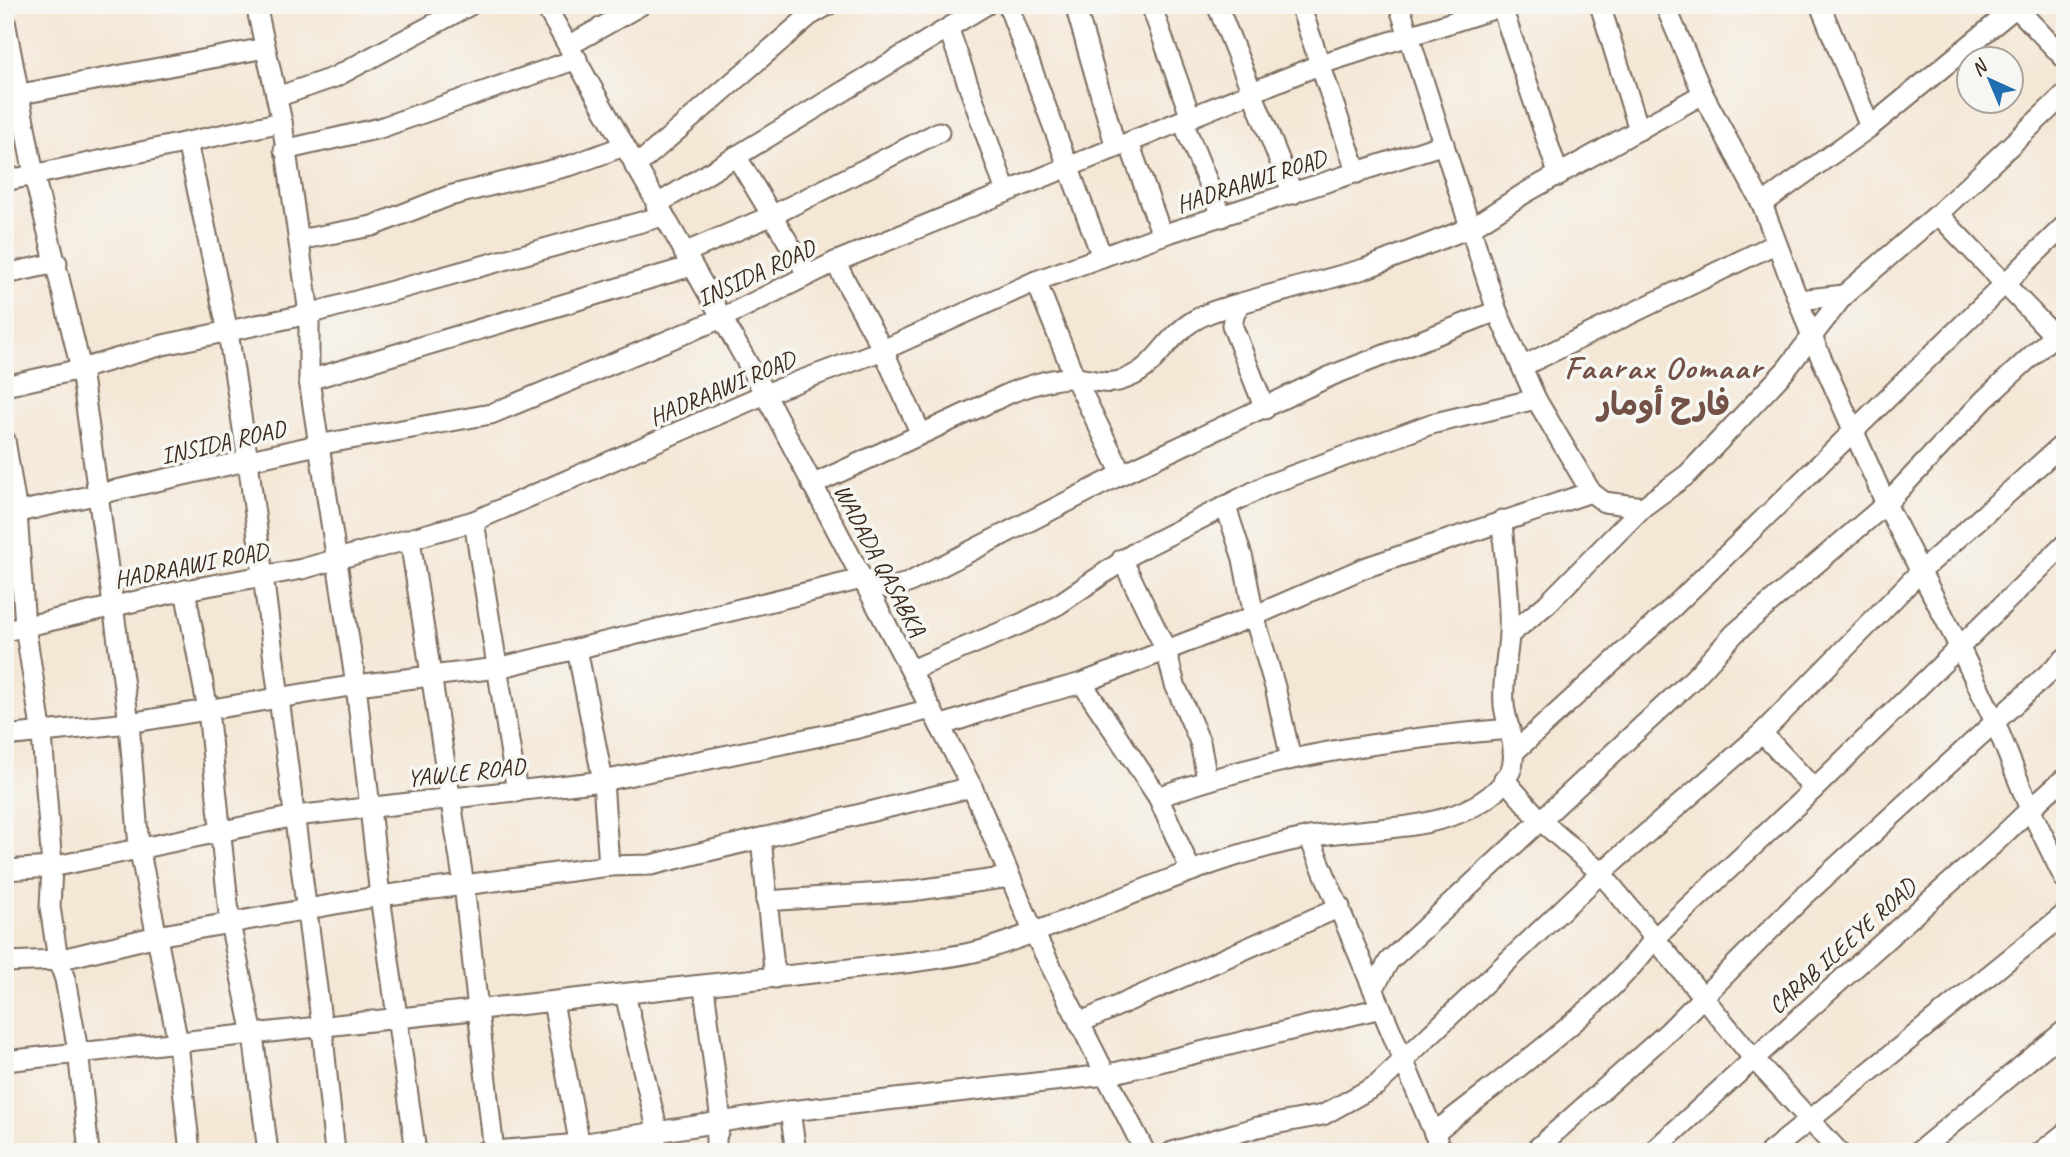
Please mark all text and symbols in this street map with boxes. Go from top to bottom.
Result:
north arrow [1954,46,2024,116]
text: N [1966,54,1994,81]
street label: HADRAAWI ROAD [1172,142,1332,219]
street label: INSIDA ROAD [692,232,822,313]
street label: HADRAAWI ROAD [644,343,802,432]
district label: Faarax Oomaar فارح أومار [1564,347,1765,425]
street label: INSIDA ROAD [158,413,290,471]
street label: WADADA QASABKA [827,479,933,642]
street label: HADRAAWI ROAD [112,535,272,595]
street label: YAWLE ROAD [406,751,529,793]
street label: CARAB ILEEYE ROAD [1762,870,1924,1020]

